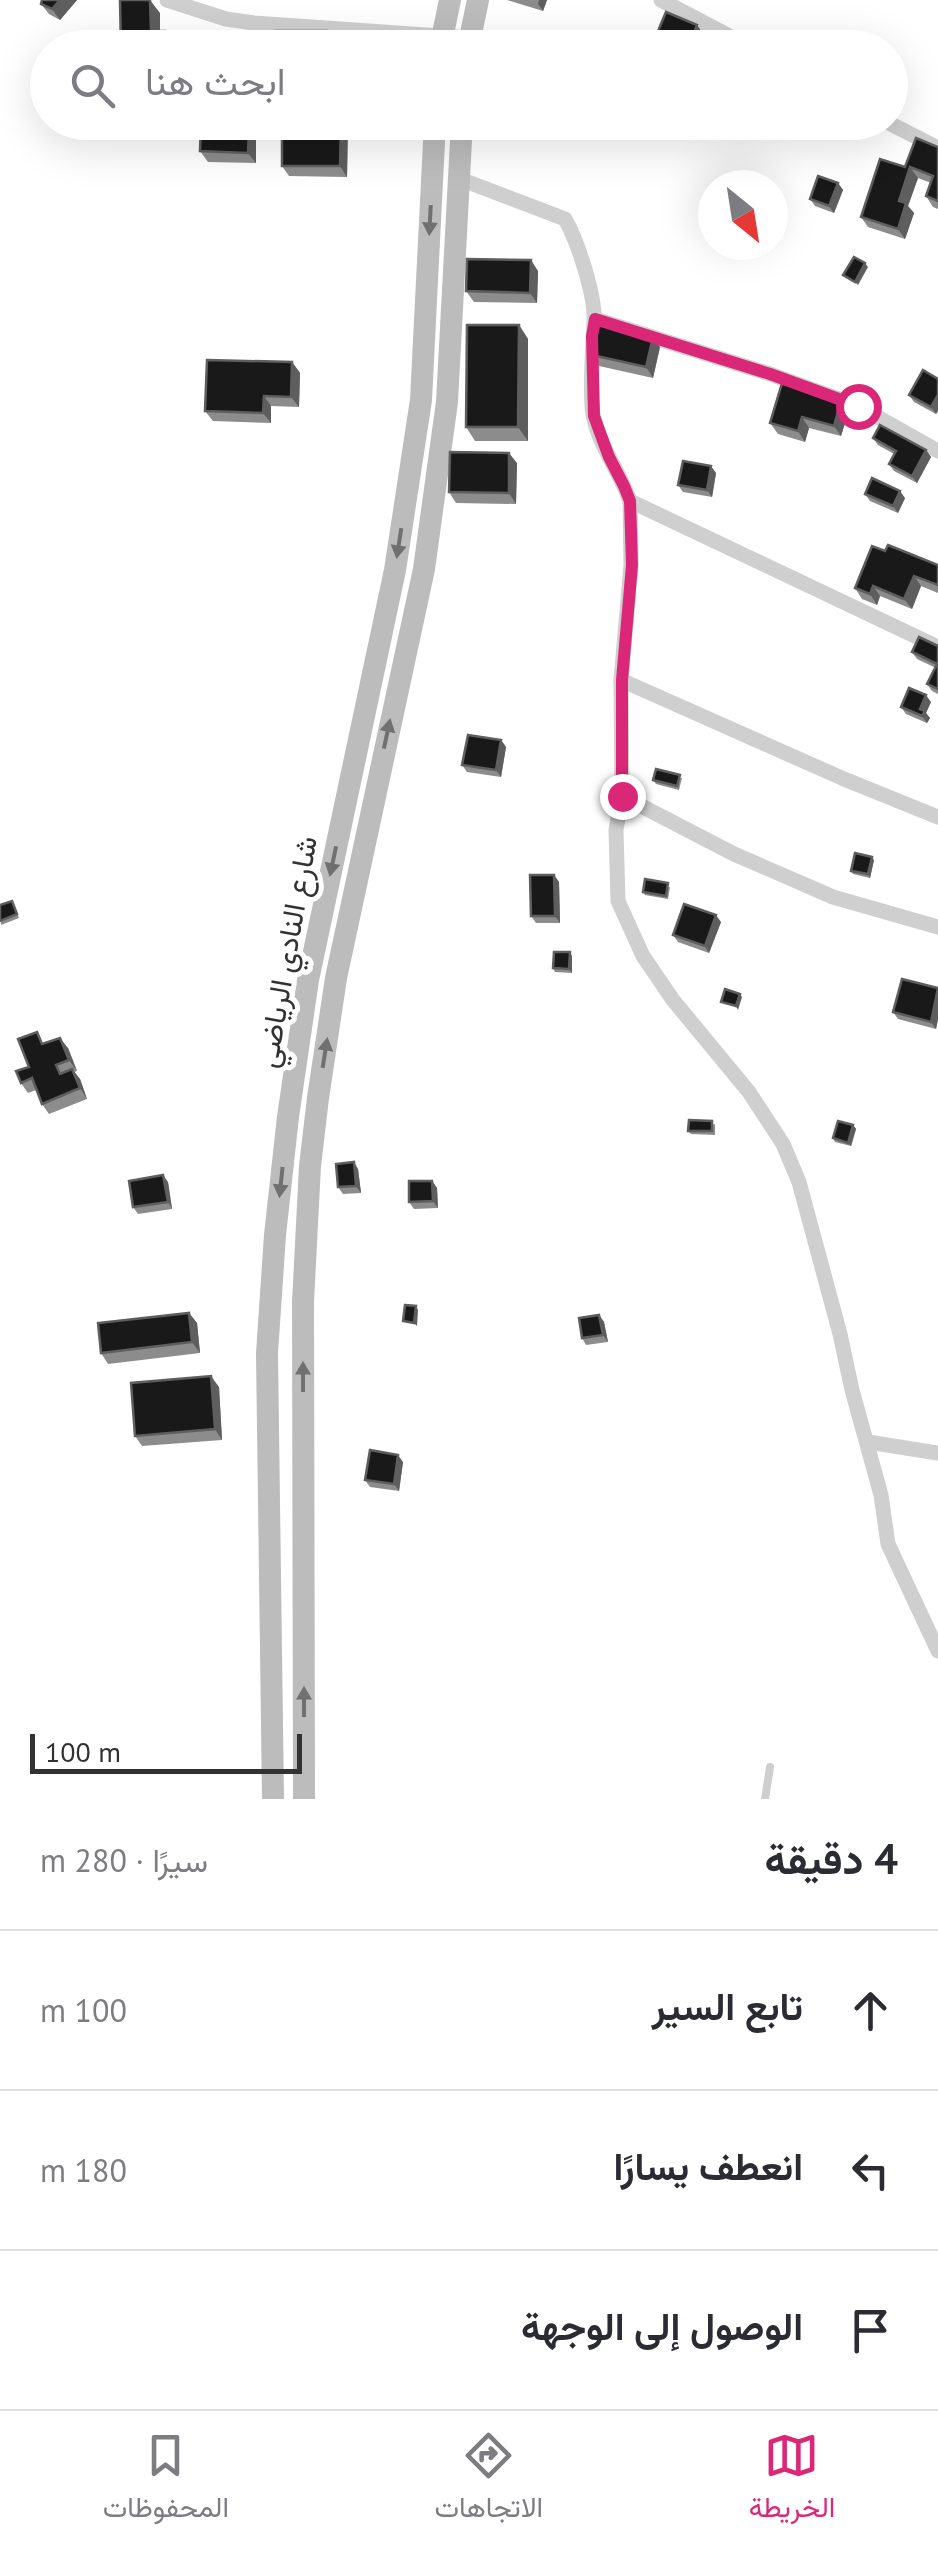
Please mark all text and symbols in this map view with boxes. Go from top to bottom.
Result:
search box [30,30,908,140]
text: ابحث هنا [145,56,286,105]
icon: search [65,58,120,113]
north arrow [698,170,788,260]
one-way arrow [422,204,438,236]
route start [836,384,882,430]
one-way arrow [391,528,407,559]
one-way arrow [380,718,395,749]
route end [600,774,646,820]
street label: شارع النادي الرياضي [246,833,331,1072]
one-way arrow [325,846,341,877]
one-way arrow [317,1036,333,1068]
one-way arrow [273,1166,289,1198]
one-way arrow [295,1360,311,1392]
one-way arrow [296,1685,312,1717]
scale bar [30,1729,302,1774]
text: 100 m [45,1733,121,1770]
text: 4 دقيقة [765,1831,898,1886]
text: سيرًا · 280 m [40,1839,208,1881]
text: تابع السير [652,1981,803,2030]
icon: ahead [843,1983,898,2038]
text: 100 m [40,1989,127,2031]
text: انعطف يسارًا [614,2141,803,2190]
icon: left [843,2143,898,2198]
text: 180 m [40,2149,127,2191]
text: الوصول إلى الوجهة [521,2301,803,2350]
icon: arrive [843,2303,898,2358]
tab: المحفوظات [103,2428,229,2532]
tab: الاتجاهات [434,2428,543,2532]
tab: الخريطة [749,2428,835,2532]

